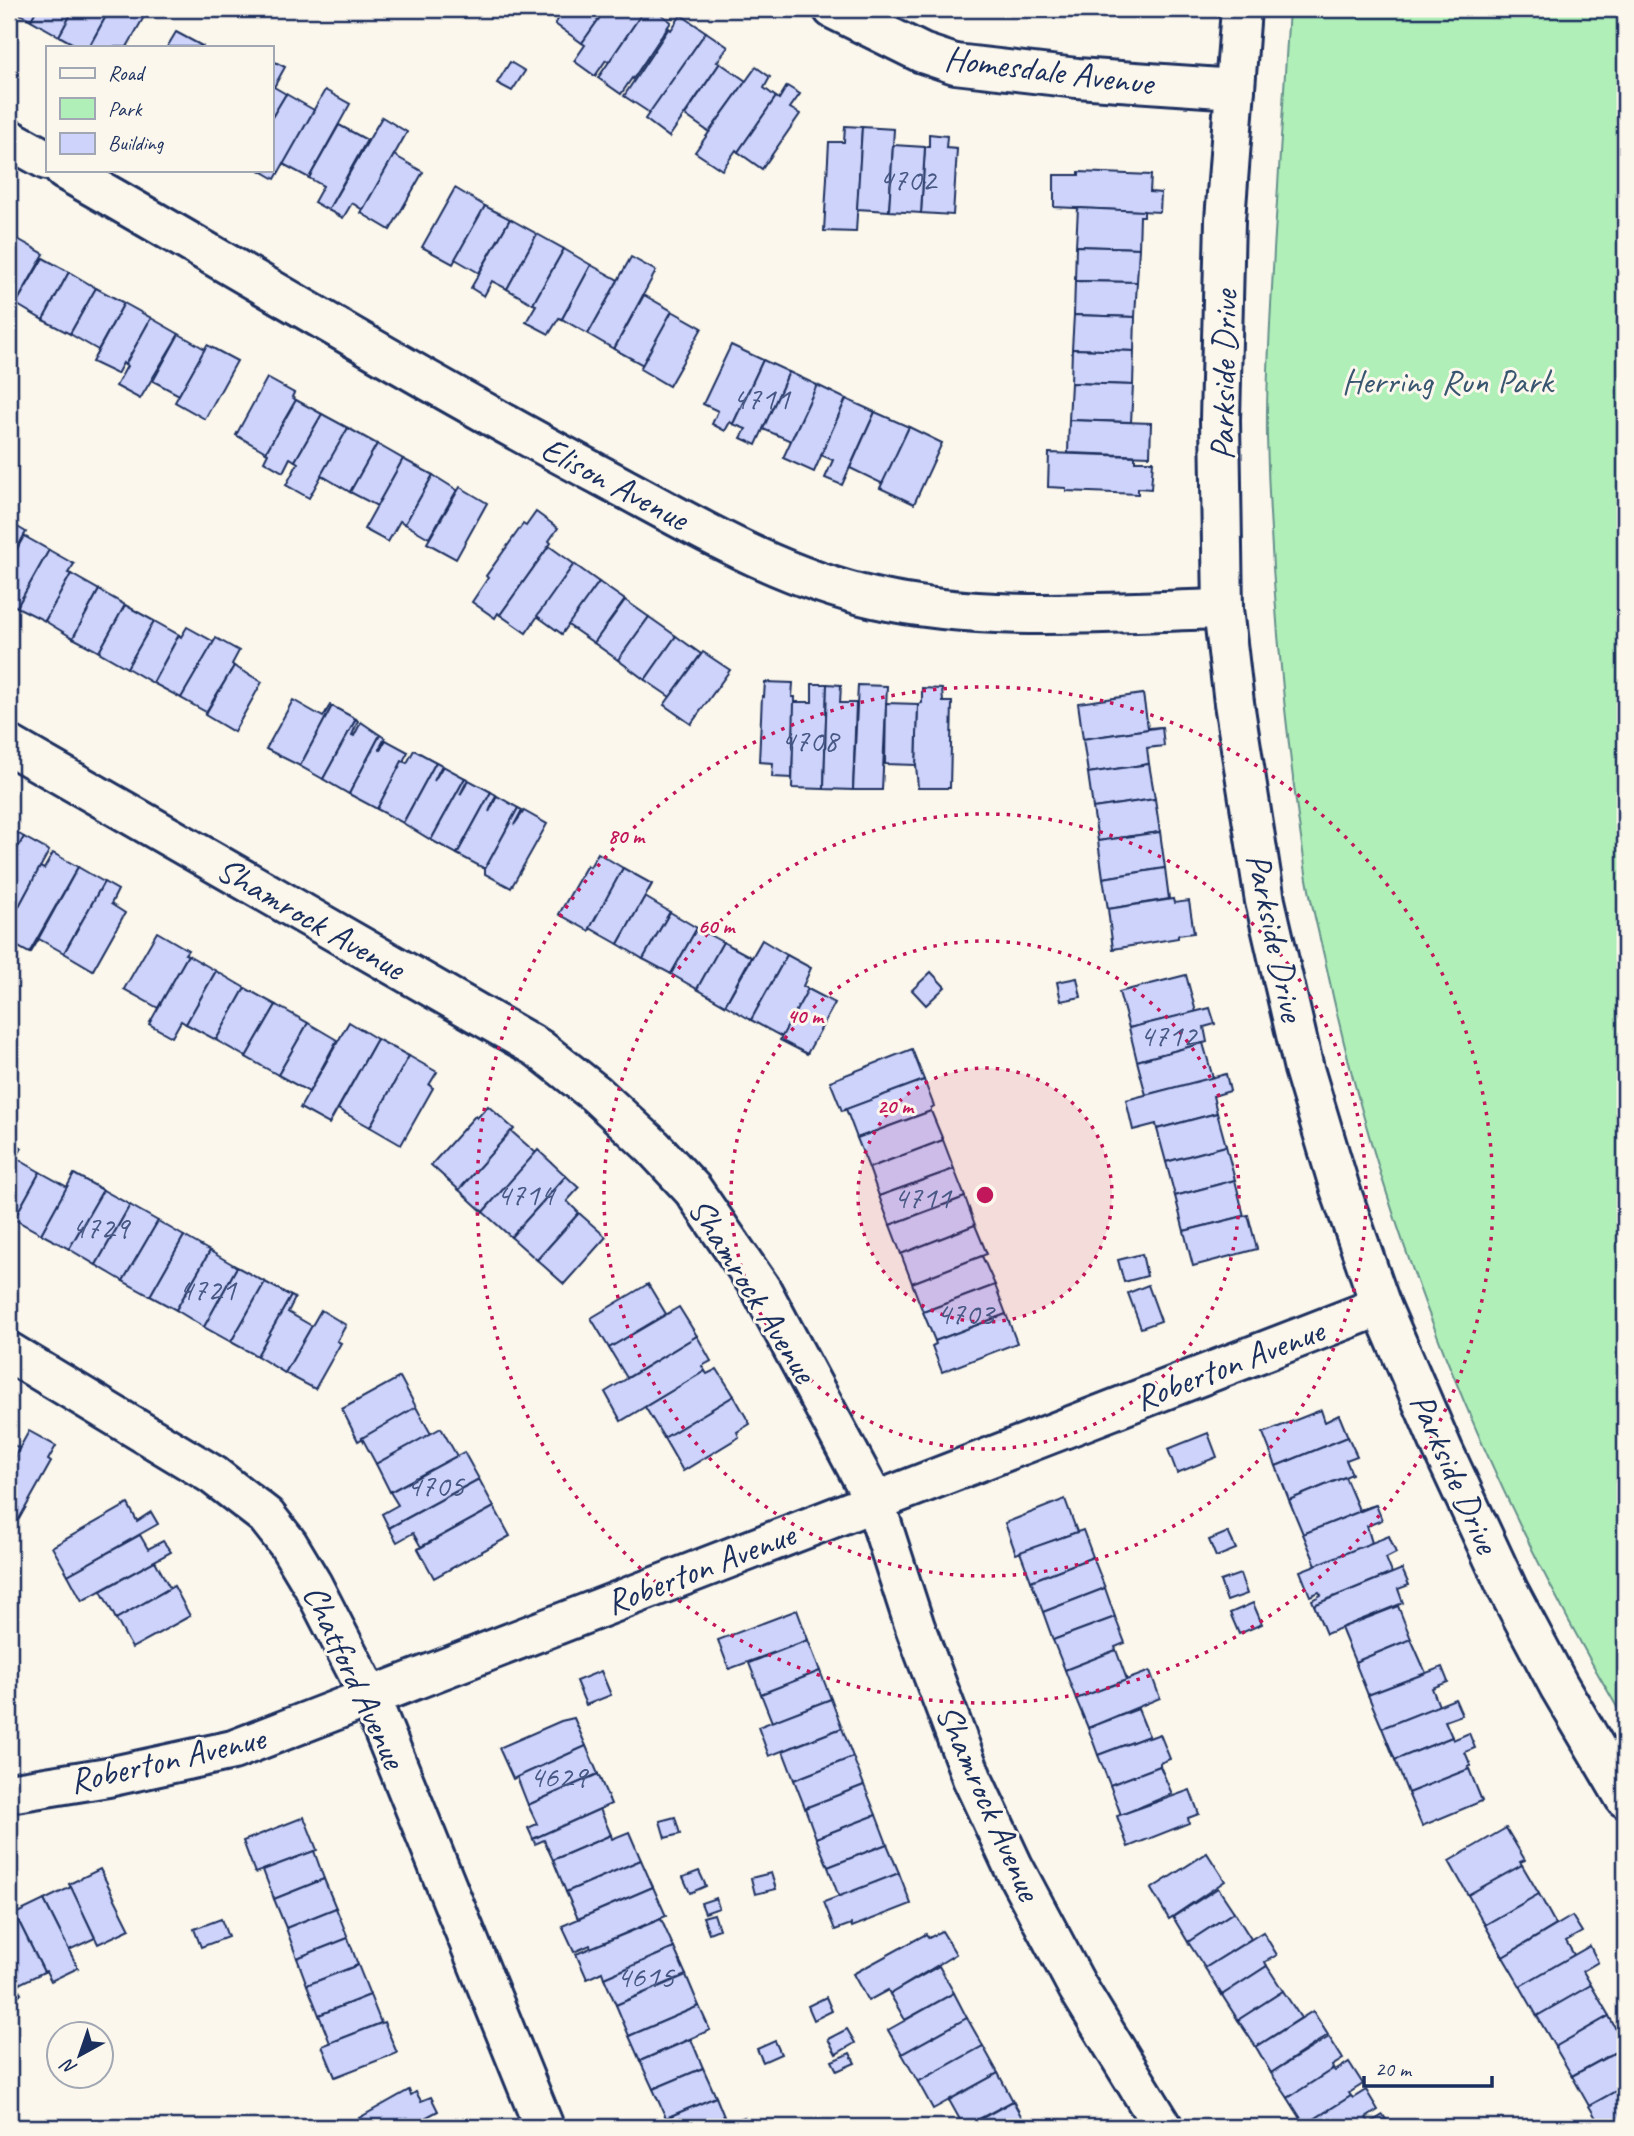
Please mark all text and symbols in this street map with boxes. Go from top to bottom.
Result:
street label: Homesdale Avenue [942,35,1158,106]
legend [46,46,273,172]
text: Road [108,60,147,86]
text: Park [108,96,143,122]
text: Building [108,130,165,156]
house number: 4702 [878,159,938,200]
street label: Parkside Drive [1200,287,1248,460]
park label: Herring Run Park [1342,359,1555,404]
house number: 4711 [732,378,791,419]
street label: Elison Avenue [534,426,698,542]
house number: 4708 [780,720,840,761]
text: 80 m [608,823,646,849]
street label: Shamrock Avenue [209,847,415,992]
street label: Parkside Drive [1236,849,1316,1027]
text: 60 m [698,913,736,939]
text: 40 m [787,1003,825,1029]
house number: 4712 [1139,1015,1199,1056]
text: 20 m [877,1093,915,1119]
house number: 4714 [496,1174,557,1215]
house number: 4711 [893,1177,952,1218]
centre of rings [973,1183,997,1207]
street label: Shamrock Avenue [678,1189,829,1393]
house number: 4729 [71,1207,131,1248]
house number: 4721 [178,1269,237,1310]
house number: 4703 [936,1293,996,1334]
street label: Roberton Avenue [1128,1307,1332,1421]
street label: Parkside Drive [1399,1386,1511,1562]
house number: 4705 [406,1465,465,1506]
street label: Roberton Avenue [599,1511,803,1625]
street label: Chatford Avenue [292,1577,418,1777]
street label: Shamrock Avenue [925,1697,1053,1909]
street label: Roberton Avenue [65,1715,272,1804]
house number: 4629 [529,1756,589,1797]
house number: 4615 [616,1956,675,1997]
north arrow [46,2021,116,2090]
scale bar [1364,2045,1492,2089]
text: N [55,2052,82,2080]
text: 20 m [1375,2056,1413,2082]

